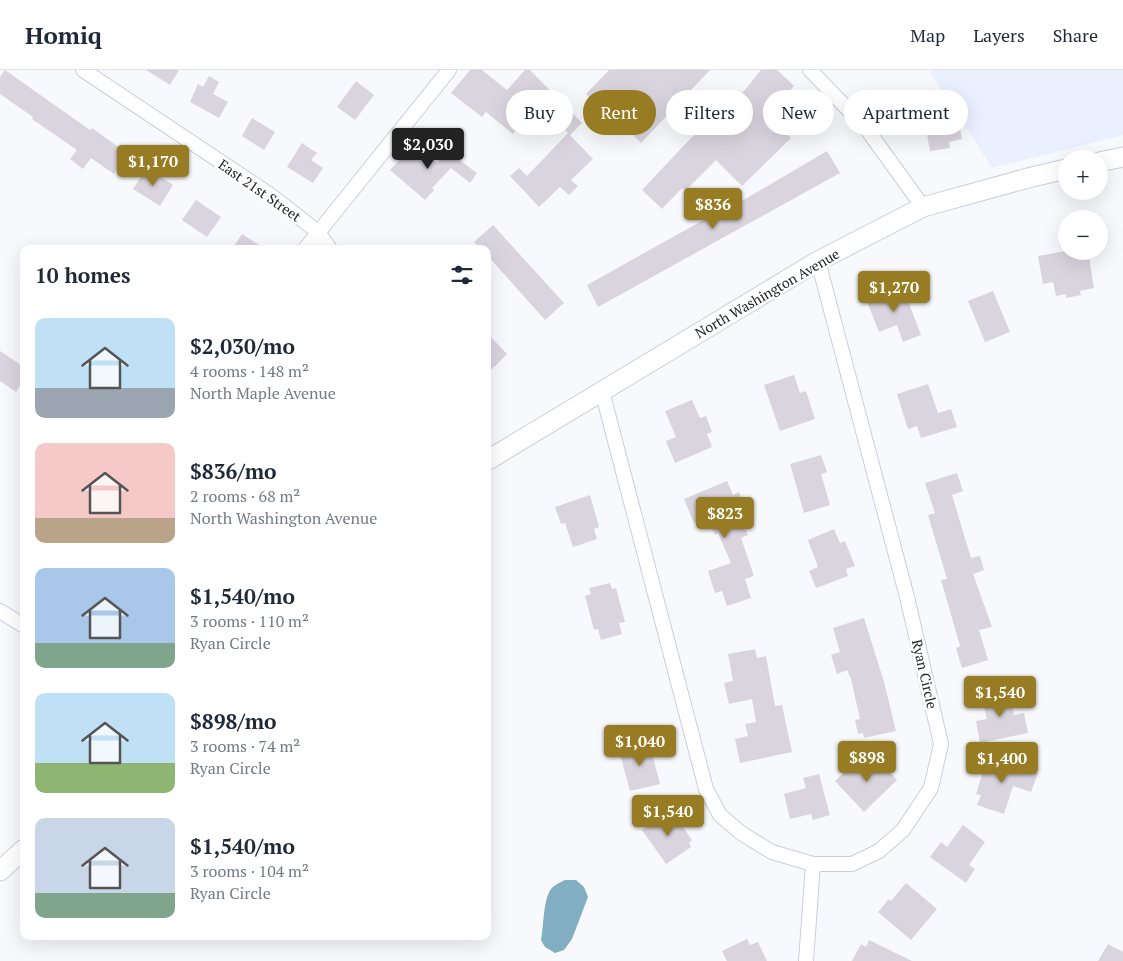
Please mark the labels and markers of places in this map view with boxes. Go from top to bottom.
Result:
pin: $2,030 [387,128,469,170]
pin: $1,170 [112,144,194,187]
pin: $836 [683,188,743,230]
pin: $1,270 [853,270,935,313]
pin: $823 [695,496,755,539]
pin: $1,540 [959,676,1041,718]
pin: $1,040 [599,724,681,767]
pin: $898 [837,740,897,783]
pin: $1,400 [961,742,1043,784]
pin: $1,540 [627,794,709,837]

